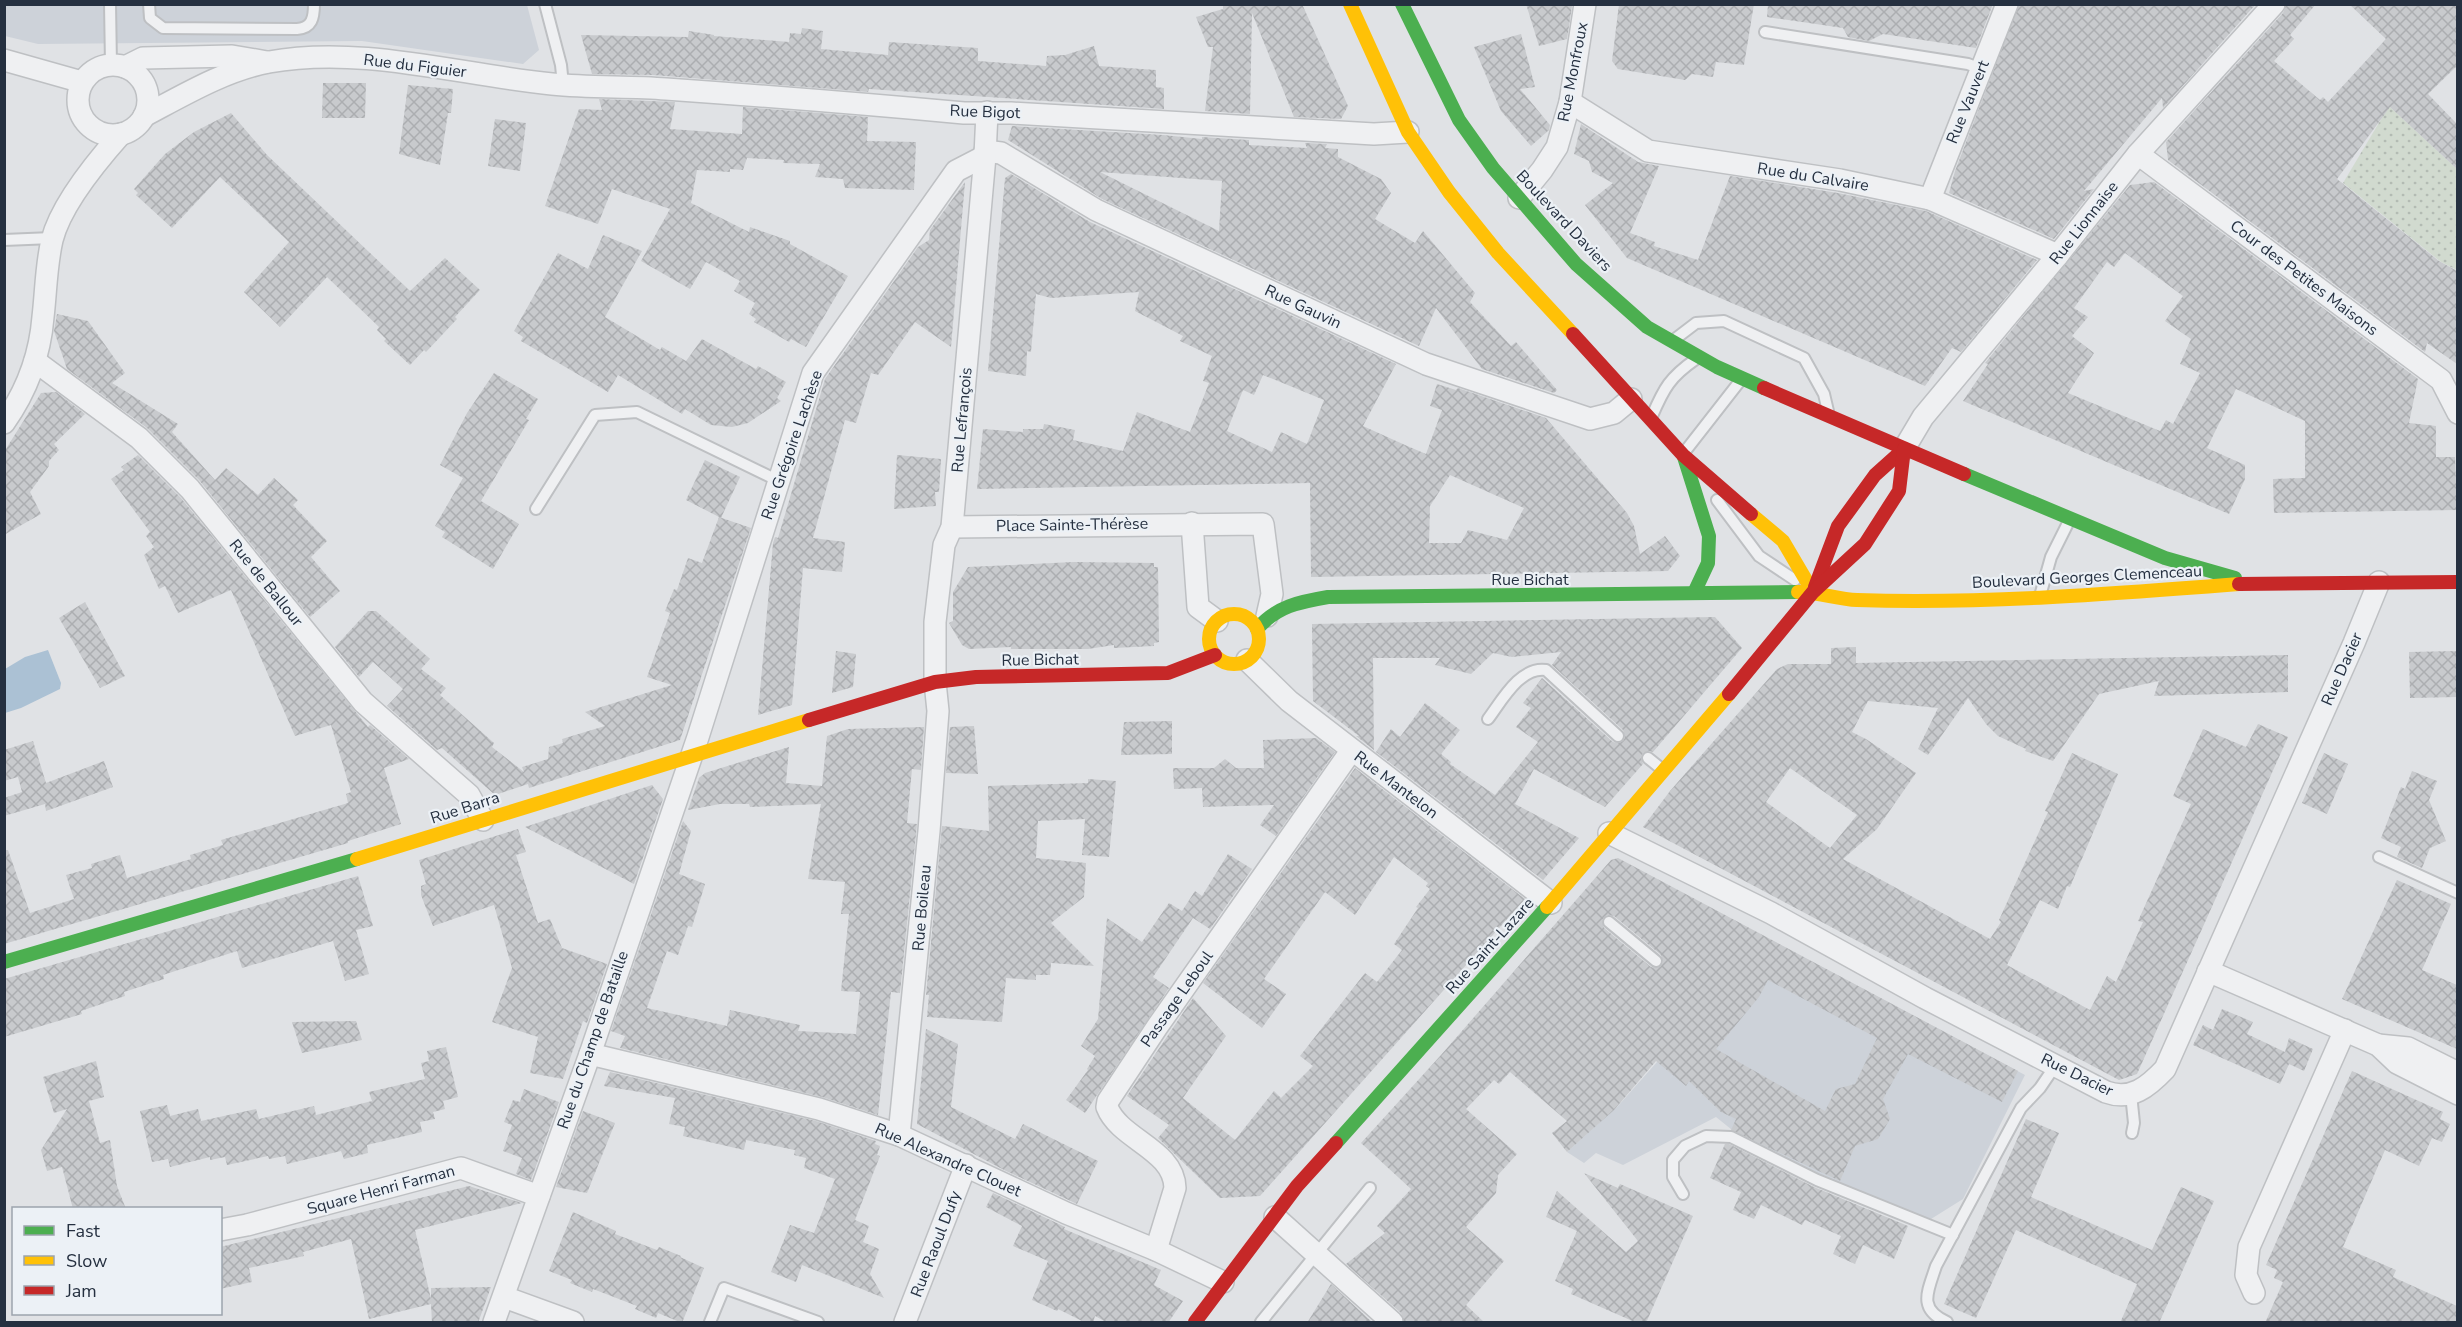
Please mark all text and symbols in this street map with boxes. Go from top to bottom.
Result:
street label: Rue Monfroux [1553,20,1594,124]
street label: Rue du Figuier [362,49,468,83]
street label: Rue Vauvert [1941,57,1995,147]
street label: Rue Bigot [949,100,1021,124]
street label: Rue du Calvaire [1756,157,1870,197]
street label: Boulevard Daviers [1511,165,1617,277]
street label: Rue Lionnaise [2044,177,2124,269]
street label: Cour des Petites Maisons [2225,215,2383,341]
street label: Rue Gauvin [1261,280,1345,334]
street label: Rue Lefrançois [946,366,978,474]
street label: Rue Grégoire Lachèse [756,367,828,523]
street label: Place Sainte-Thérèse [996,513,1148,537]
street label: Rue de Ballour [224,535,308,632]
street label: Boulevard Georges Clemenceau [1971,560,2203,594]
street label: Rue Bichat [1491,569,1569,591]
street label: Rue Dacier [2316,629,2368,709]
street label: Rue Bichat [1001,648,1079,672]
street label: Rue Mantelon [1349,746,1443,824]
street label: Rue Barra [428,786,502,830]
street label: Rue Boileau [907,864,937,952]
street label: Rue Saint-Lazare [1441,893,1539,999]
street label: Passage Leboul [1136,946,1219,1052]
street label: Rue du Champ de Bataille [552,948,634,1132]
street label: Rue Dacier [2037,1048,2117,1102]
street label: Rue Alexandre Clouet [871,1118,1025,1202]
street label: Square Henri Farman [305,1160,457,1220]
street label: Rue Raoul Dufy [906,1187,967,1300]
legend [12,1207,222,1315]
text: Fast [66,1219,101,1243]
text: Slow [66,1249,107,1273]
text: Jam [65,1279,97,1303]

